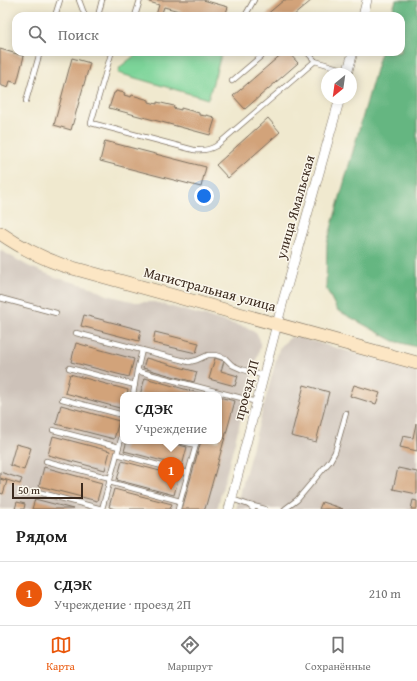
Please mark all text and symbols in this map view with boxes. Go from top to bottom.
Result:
search box [12,12,405,56]
icon: search [26,23,48,45]
text: Поиск [58,24,99,45]
north arrow [321,68,357,104]
street label: улица Ямальская [270,153,319,262]
your location [194,186,214,206]
street label: Магистральная улица [142,262,279,316]
street label: проезд 2П [228,358,264,422]
popup [120,392,222,444]
text: СДЭК [135,398,173,419]
text: Учреждение [135,419,207,438]
pin: 1 [158,457,184,490]
scale bar [12,481,83,500]
text: 50 m [18,482,40,498]
text: Рядом [16,523,67,548]
text: СДЭК [54,574,92,595]
text: 1 [26,584,32,603]
text: 210 m [369,584,401,603]
text: Учреждение · проезд 2П [54,595,191,614]
tab: Карта [46,634,75,674]
tab: Маршрут [167,634,212,674]
tab: Сохранённые [305,634,371,674]

